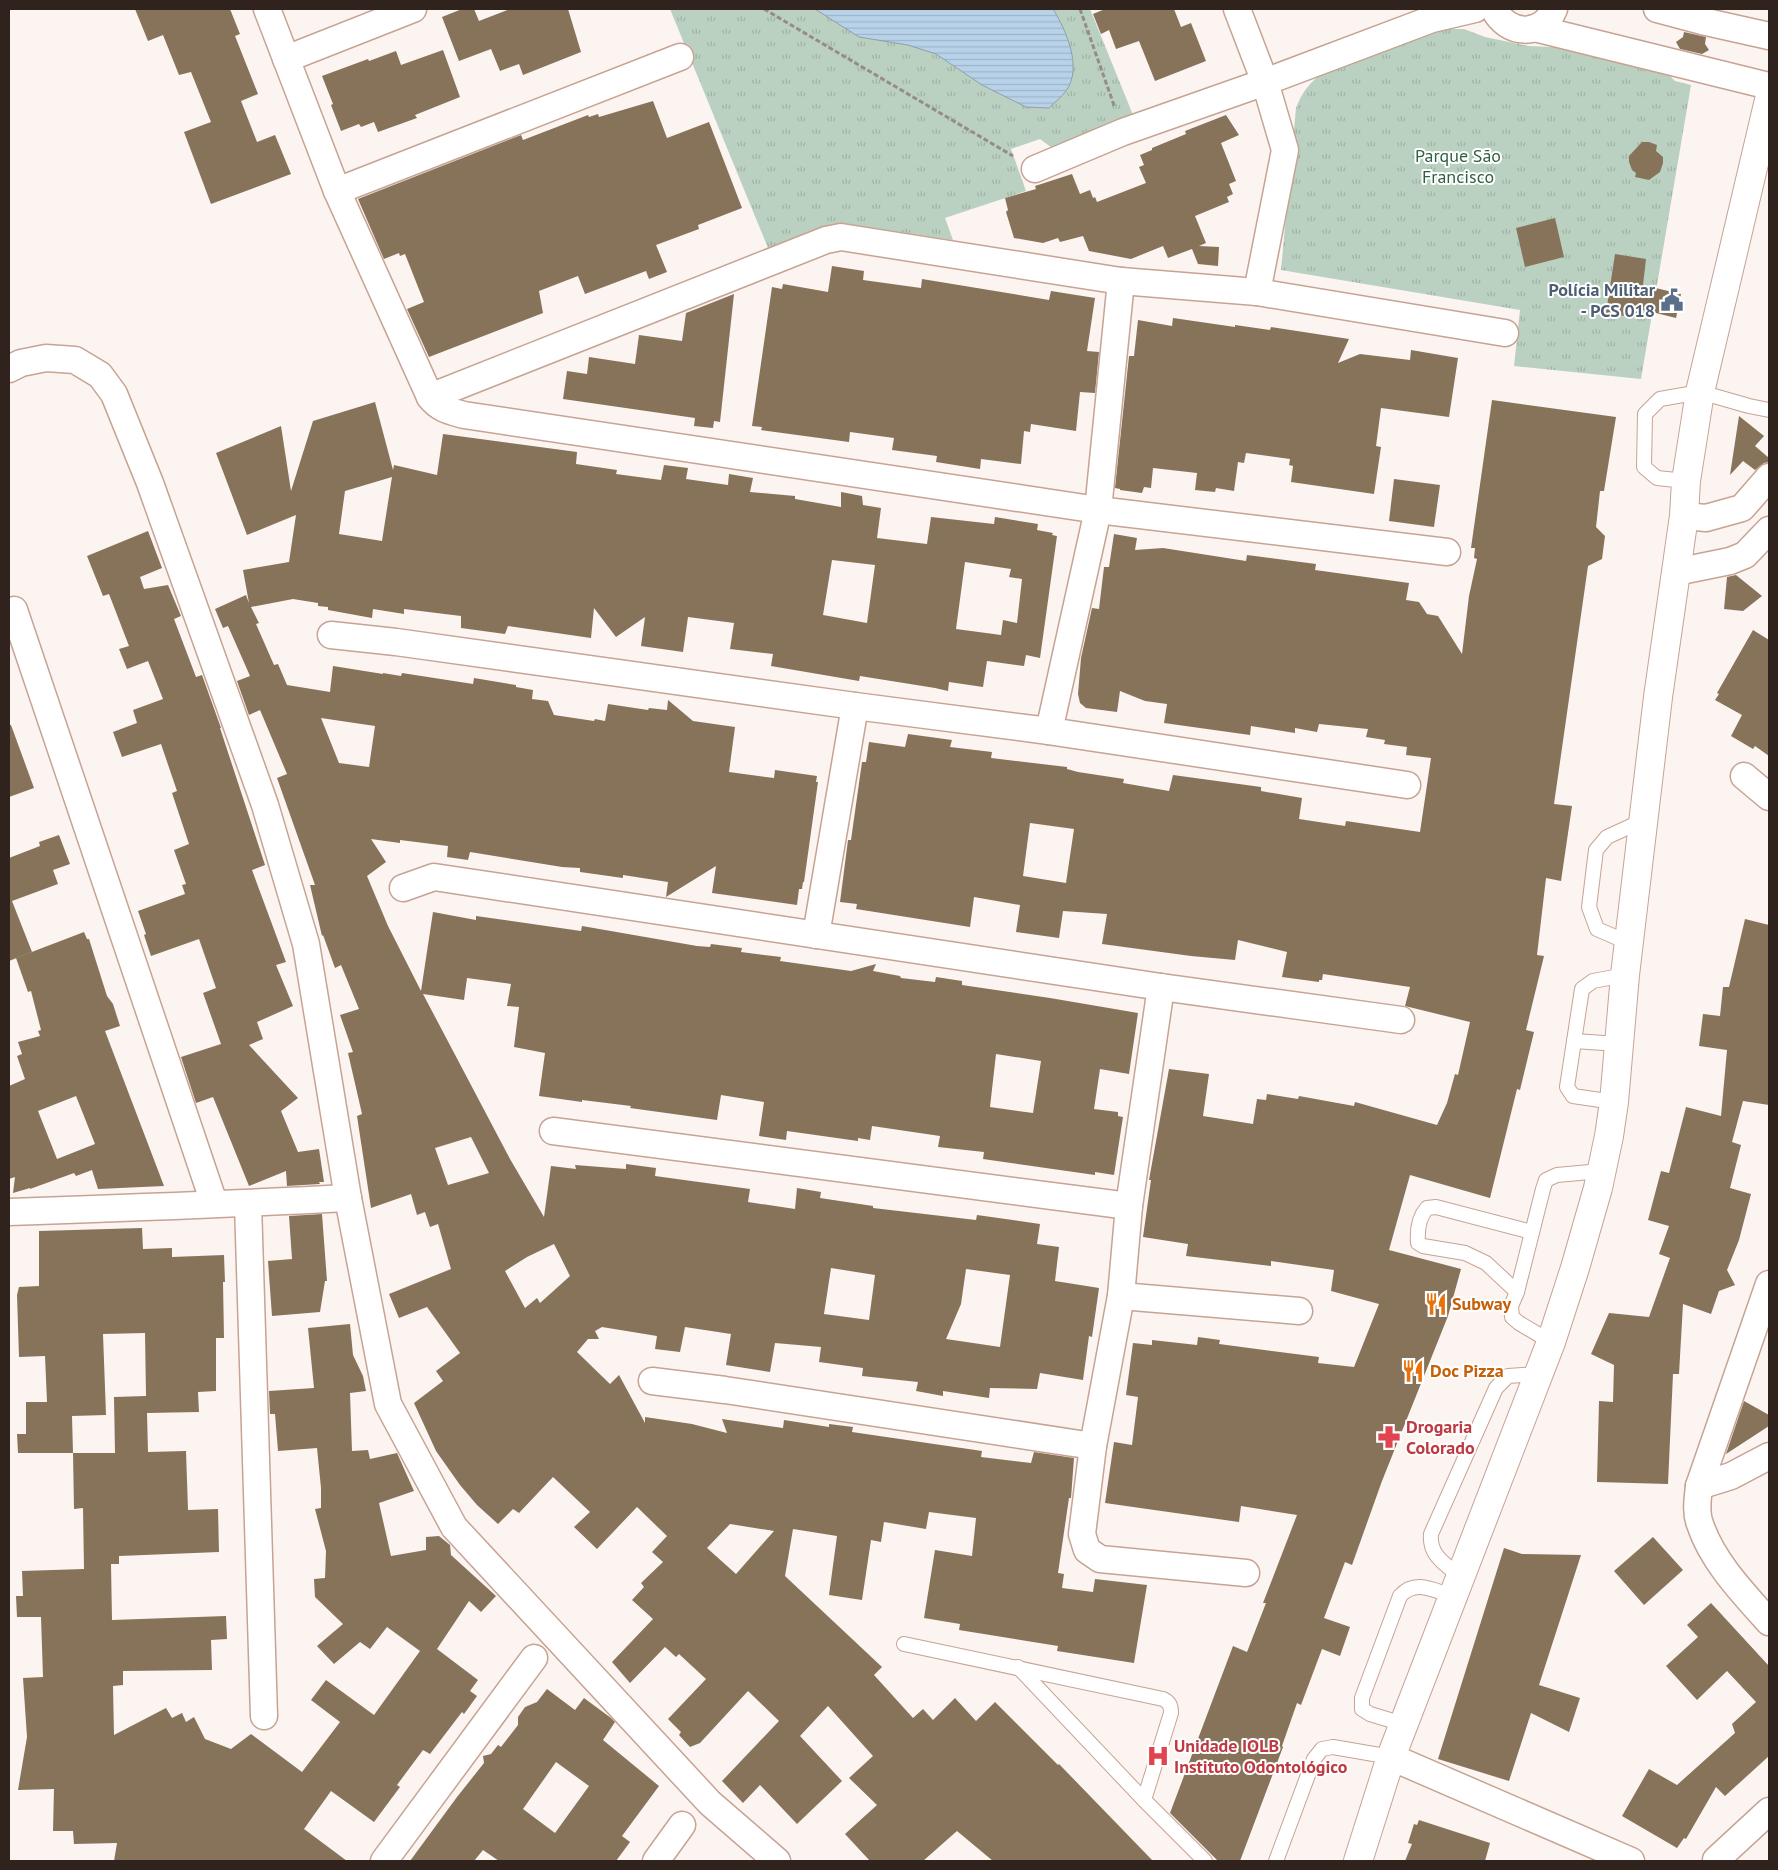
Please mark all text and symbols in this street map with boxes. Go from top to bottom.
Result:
park label: Parque São Francisco [1415,144,1501,188]
place label: Polícia Militar - PCS 018 [1549,278,1656,322]
public building icon: Polícia Militar - PCS 018 [1659,287,1685,313]
restaurant icon: Subway [1423,1291,1449,1317]
place label: Subway [1452,1292,1512,1315]
restaurant icon: Doc Pizza [1400,1358,1426,1384]
place label: Doc Pizza [1430,1359,1504,1382]
place label: Drogaria Colorado [1406,1415,1475,1459]
pharmacy icon: Drogaria Colorado [1376,1424,1402,1450]
place label: Unidade IOLB Instituto Odontológico [1174,1734,1348,1778]
hospital icon: Unidade IOLB Instituto Odontológico [1145,1743,1171,1769]

